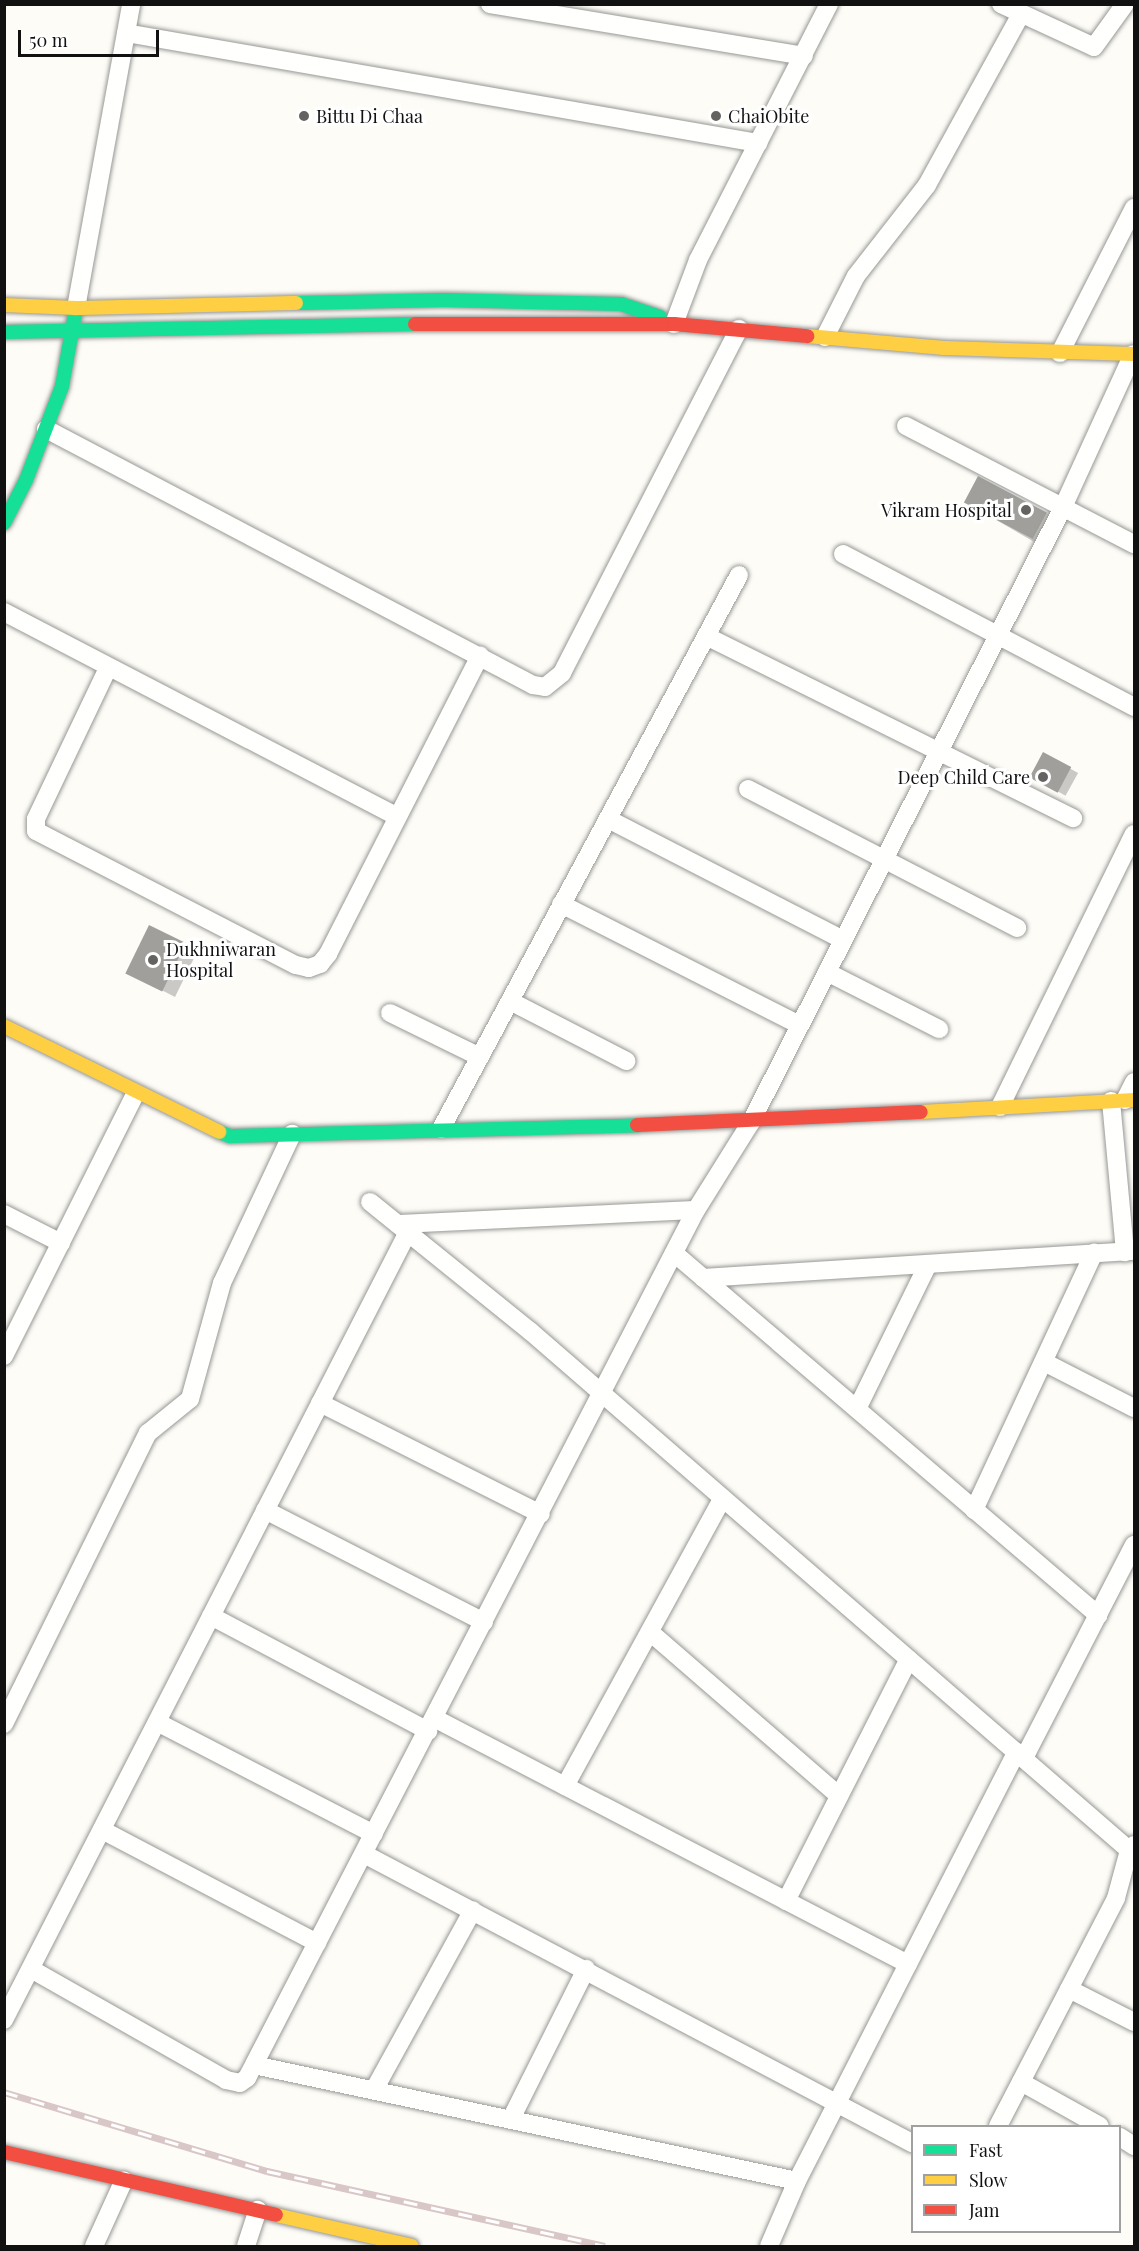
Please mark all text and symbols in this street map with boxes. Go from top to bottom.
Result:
scale bar [21,18,162,56]
text: 50 m [29,28,68,52]
place label: Bittu Di Chaa [316,105,423,127]
place label: ChaiObite [728,105,809,127]
marker: Bittu Di Chaa [297,109,311,123]
marker: ChaiObite [709,109,723,123]
place label: Vikram Hospital [881,499,1012,521]
marker: Vikram Hospital [1017,501,1035,519]
place label: Deep Child Care [898,766,1030,788]
marker: Deep Child Care [1034,768,1052,786]
place label: Dukhniwaran Hospital [166,939,276,982]
marker: Dukhniwaran Hospital [144,951,162,969]
legend [911,2125,1121,2233]
text: Fast [969,2138,1002,2162]
text: Slow [969,2168,1007,2192]
text: Jam [969,2198,999,2222]

